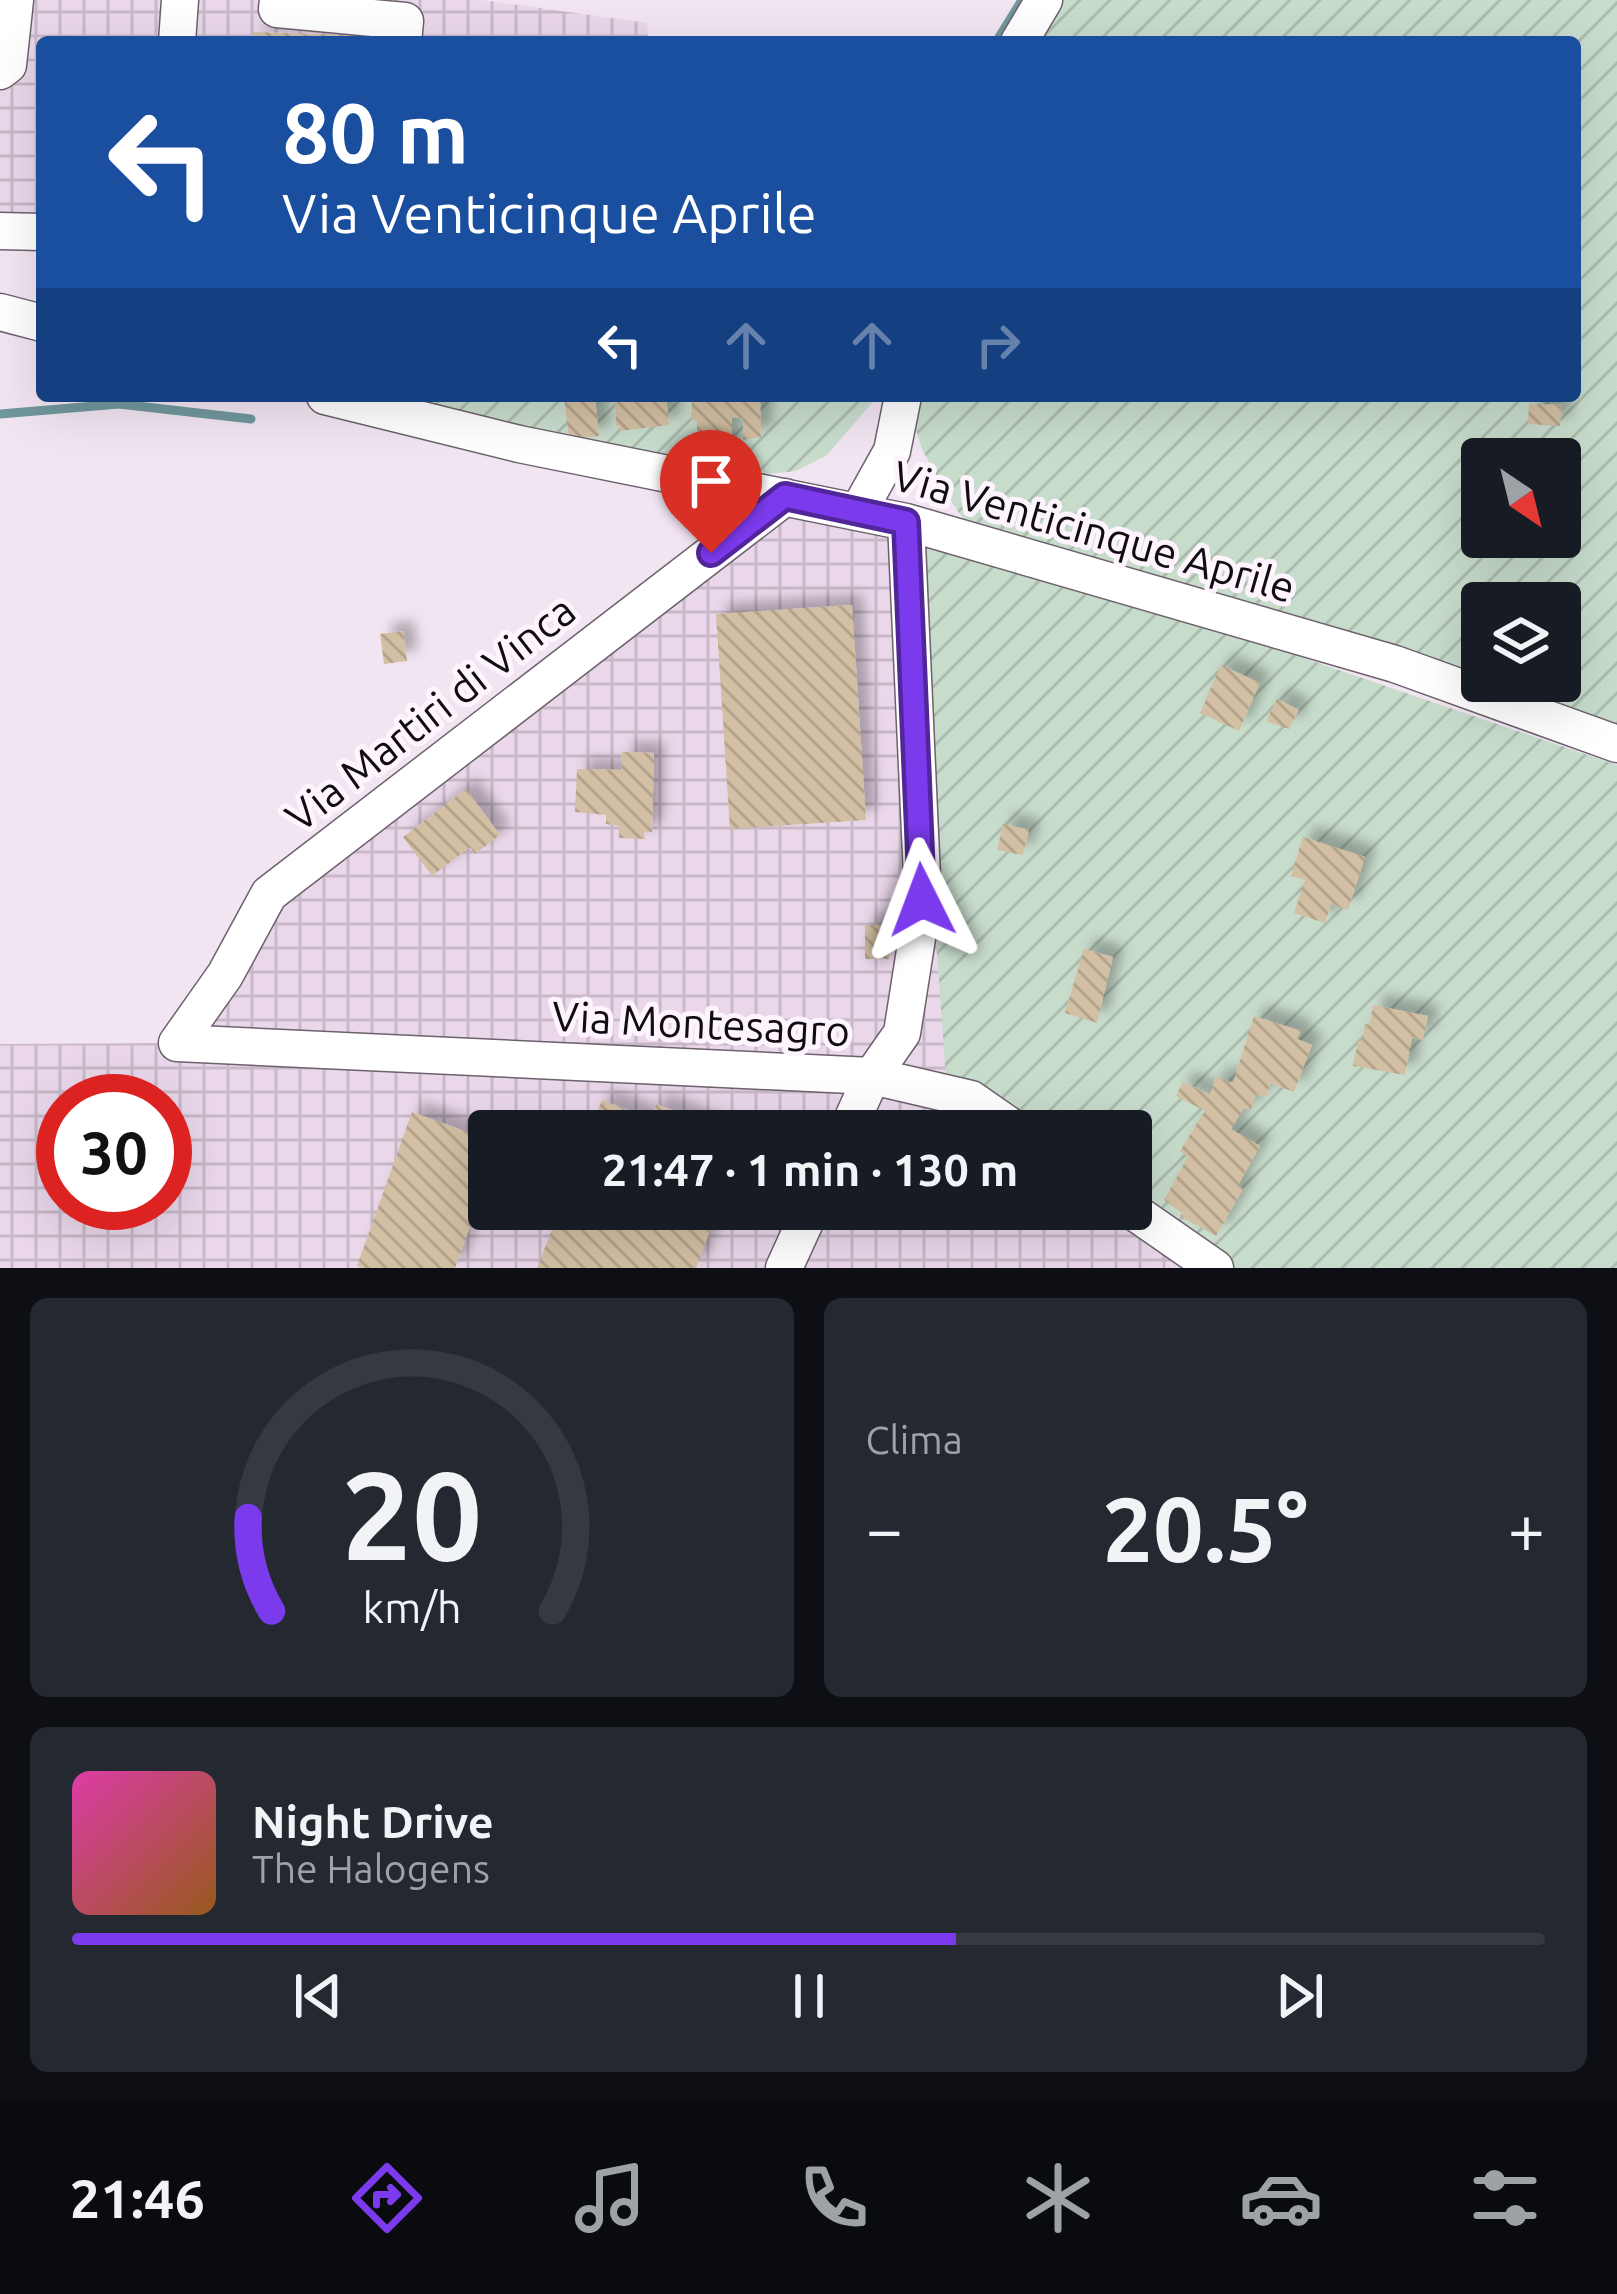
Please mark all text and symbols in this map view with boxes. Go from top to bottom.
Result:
icon: left [84,84,240,240]
text: 80 m [282,85,469,179]
text: Via Venticinque Aprile [282,183,817,243]
icon: left [587,312,653,378]
icon: ahead [713,312,779,378]
icon: ahead [839,312,905,378]
icon: right [965,312,1031,378]
pin [660,430,762,553]
north arrow [1461,438,1581,558]
map controls [1461,438,1581,702]
icon: arrive [678,448,744,514]
street label: Via Venticinque Aprile [888,451,1300,611]
button: layers [1461,582,1581,702]
street label: Via Martiri di Vinca [276,586,584,840]
position arrow [859,837,985,963]
street label: Via Montesagro [551,992,851,1054]
speed limit sign: 30 [36,1074,192,1230]
text: 21:47 · 1 min · 130 m [602,1144,1018,1195]
text: Clima [866,1418,963,1461]
text: 20 [341,1444,482,1584]
text: 20.5° [1102,1478,1308,1579]
text: − [866,1491,903,1565]
text: + [1508,1491,1545,1565]
text: km/h [362,1582,461,1630]
text: Night Drive [252,1796,494,1847]
text: The Halogens [252,1847,490,1890]
icon: previous [285,1963,351,2029]
icon: pause [776,1963,842,2029]
icon: next [1267,1963,1333,2029]
icon: directions [345,2156,429,2240]
icon: music [568,2156,652,2240]
icon: phone [792,2156,876,2240]
icon: climate [1016,2156,1100,2240]
icon: car [1239,2156,1323,2240]
icon: filters [1463,2156,1547,2240]
text: 21:46 [70,2168,205,2228]

